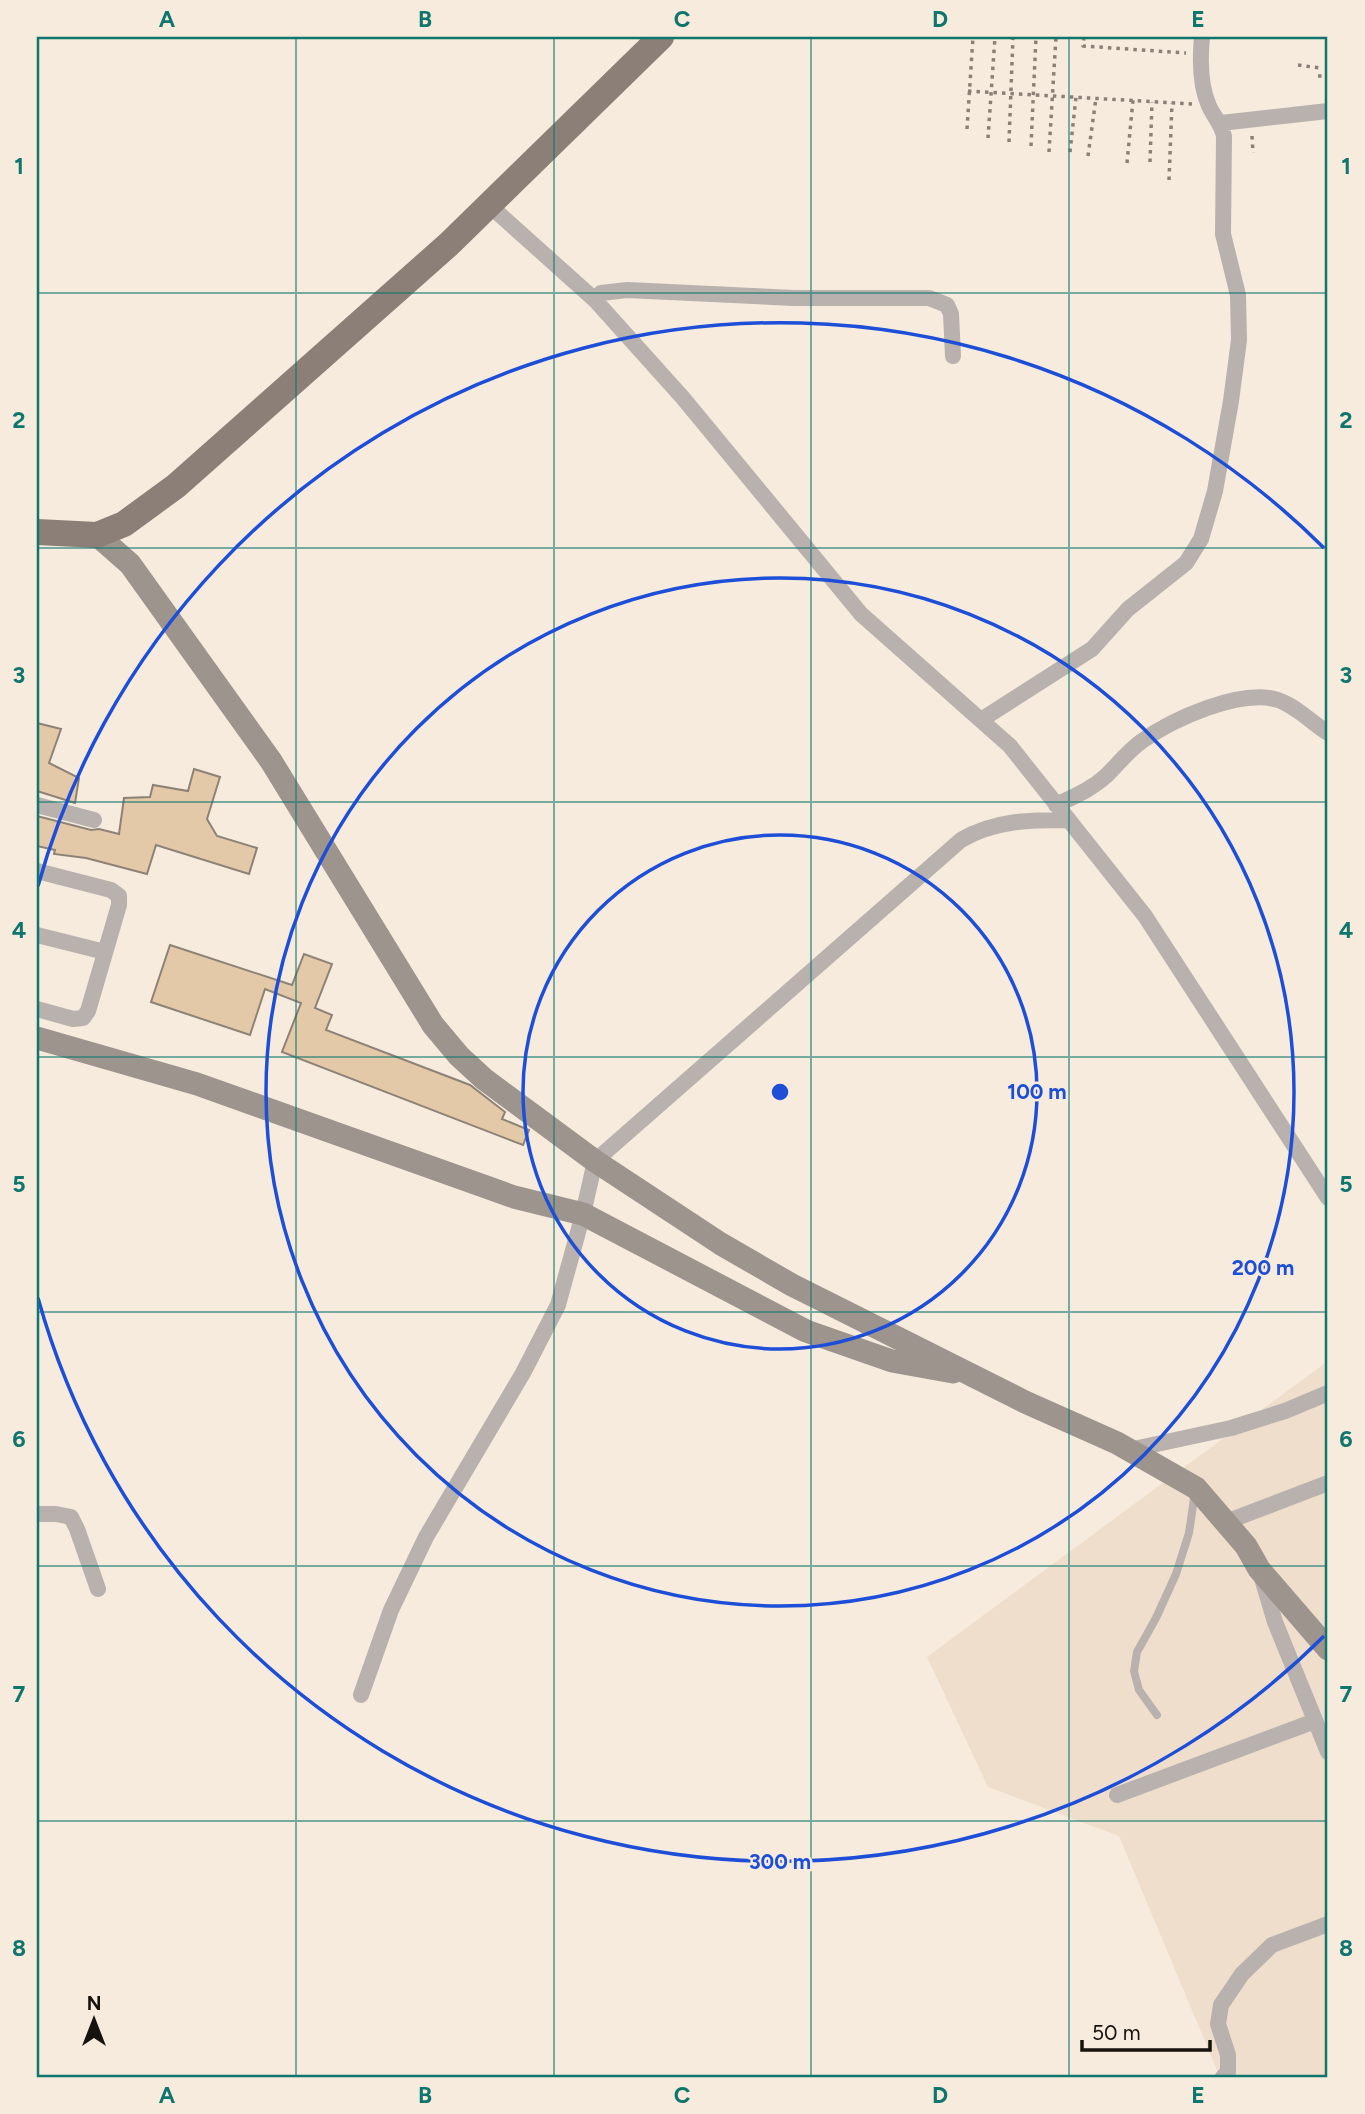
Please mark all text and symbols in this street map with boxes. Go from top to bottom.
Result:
text: A [159,5,176,33]
text: B [418,5,432,33]
text: C [674,5,691,33]
text: D [932,5,948,33]
text: E [1191,5,1205,33]
text: 1 [14,152,24,180]
text: 1 [1341,152,1351,180]
text: 2 [12,406,26,434]
text: 2 [1339,406,1353,434]
text: 3 [13,661,25,689]
text: 3 [1340,661,1352,689]
text: 4 [12,916,26,944]
text: 4 [1339,916,1353,944]
text: 100 m [1007,1079,1067,1104]
centre of rings [768,1080,792,1104]
text: 5 [12,1170,26,1198]
text: 5 [1339,1170,1353,1198]
text: 200 m [1232,1255,1294,1280]
text: 6 [12,1425,26,1453]
text: 6 [1339,1425,1353,1453]
text: 7 [13,1680,26,1708]
text: 7 [1340,1680,1353,1708]
text: 300 m [749,1849,811,1874]
text: 8 [12,1934,26,1962]
text: 8 [1339,1934,1353,1962]
north arrow [60,1984,130,2054]
text: N [87,1992,101,2015]
scale bar [1082,2009,1209,2053]
text: 50 m [1092,2020,1141,2045]
text: A [159,2081,176,2109]
text: B [418,2081,432,2109]
text: C [674,2081,691,2109]
text: D [932,2081,948,2109]
text: E [1191,2081,1205,2109]

